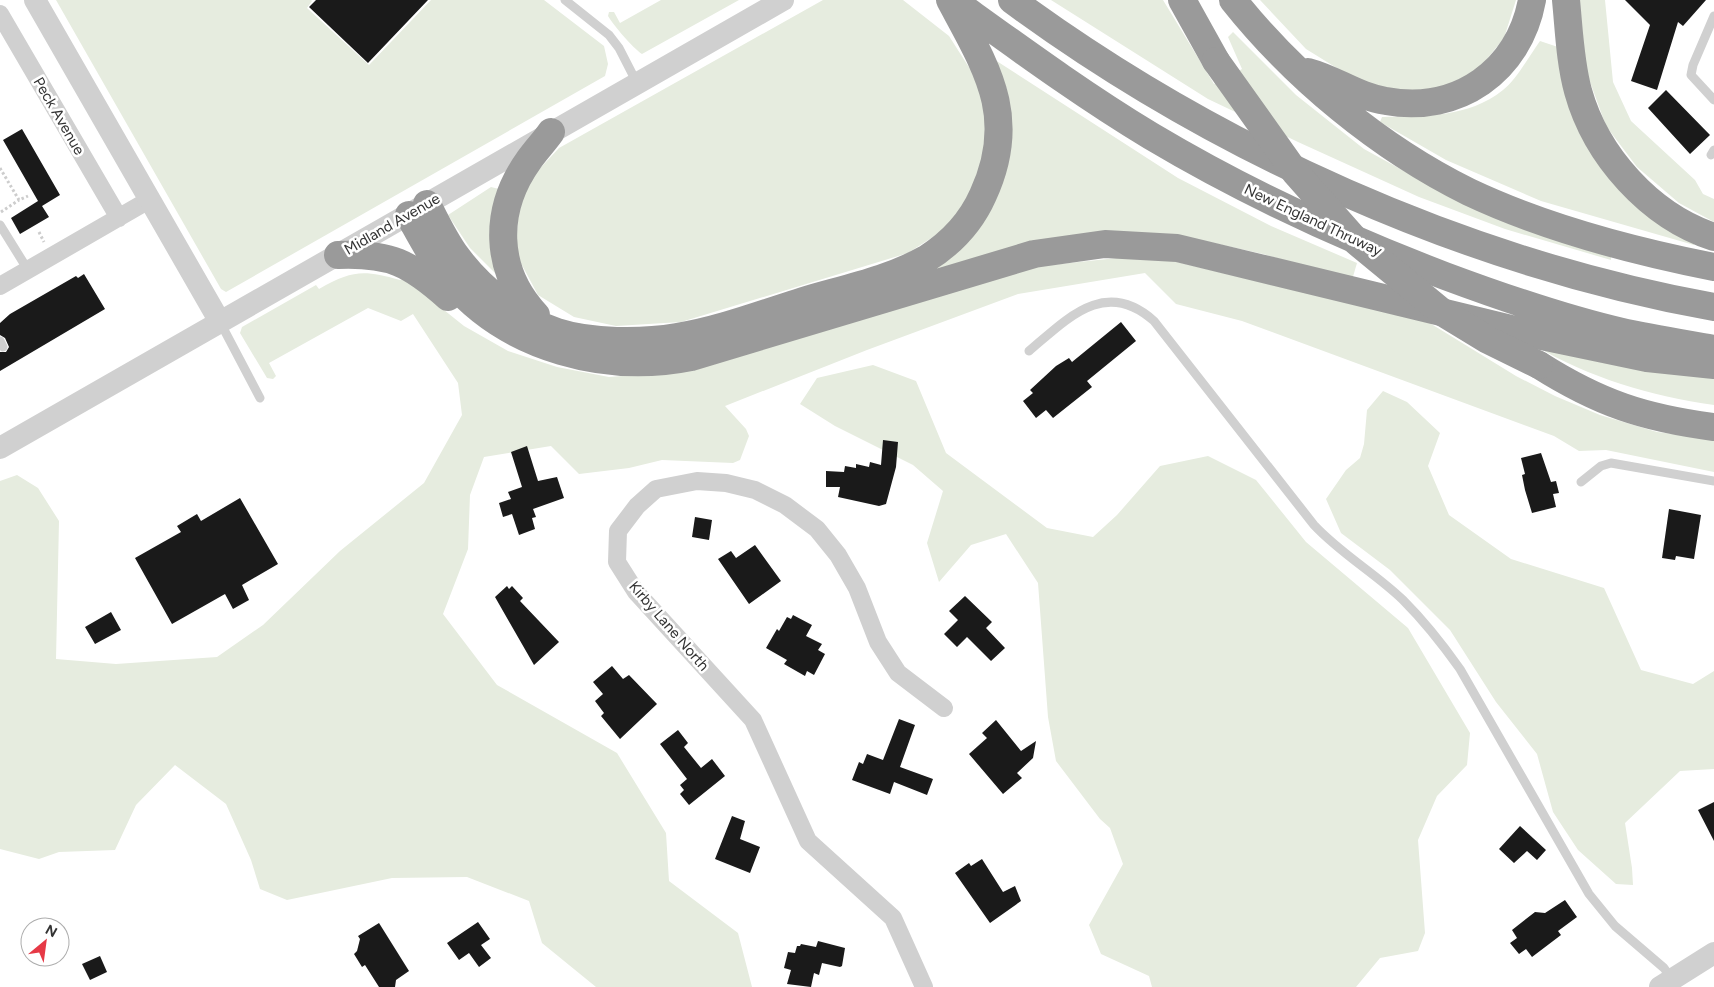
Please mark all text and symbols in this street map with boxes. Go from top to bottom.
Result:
street label: Peck Avenue [30,74,88,158]
street label: New England Thruway [1241,180,1385,260]
street label: Midland Avenue [341,189,443,259]
street label: Kirby Lane North [625,577,713,675]
north arrow [20,917,70,967]
text: N [42,921,60,941]

